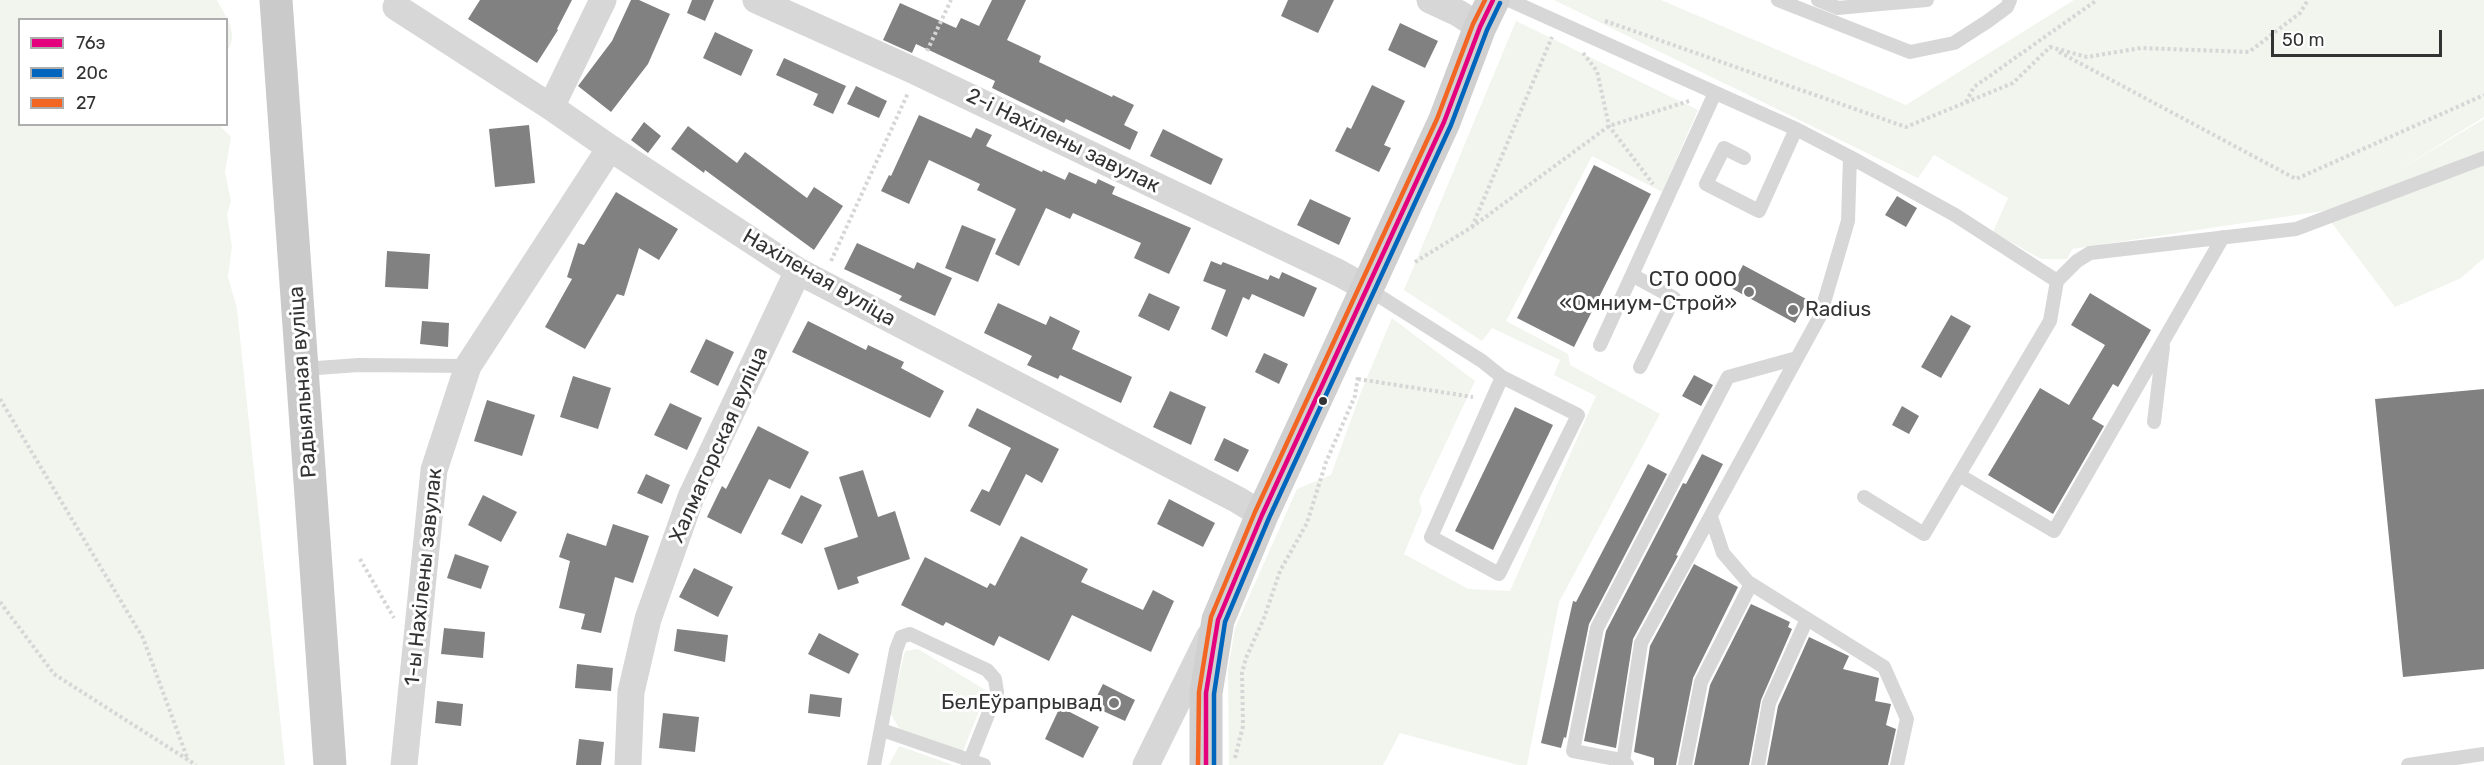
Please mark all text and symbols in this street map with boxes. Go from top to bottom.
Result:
legend [18,18,228,126]
scale bar [2274,18,2445,56]
text: 50 m [2282,29,2325,51]
text: 76э [76,32,106,54]
text: 20с [76,62,108,84]
street label: 2-і Нахілены завулак [962,83,1164,199]
text: 27 [76,92,96,114]
street label: Нахіленая вуліца [738,224,900,332]
place label: СТО ООО «Омниум-Строй» [1559,267,1737,317]
street label: Радыяльная вуліца [284,285,322,479]
marker: СТО ООО «Омниум-Строй» [1742,285,1756,299]
place label: Radius [1805,297,1871,323]
marker: Radius [1786,303,1800,317]
street label: Халмагорская вуліца [664,343,774,547]
unlabelled marker [1317,395,1329,407]
street label: 1-ы Нахілены завулак [400,467,448,687]
place label: БелЕўрапрывад [941,690,1102,716]
marker: БелЕўрапрывад [1107,696,1121,710]

